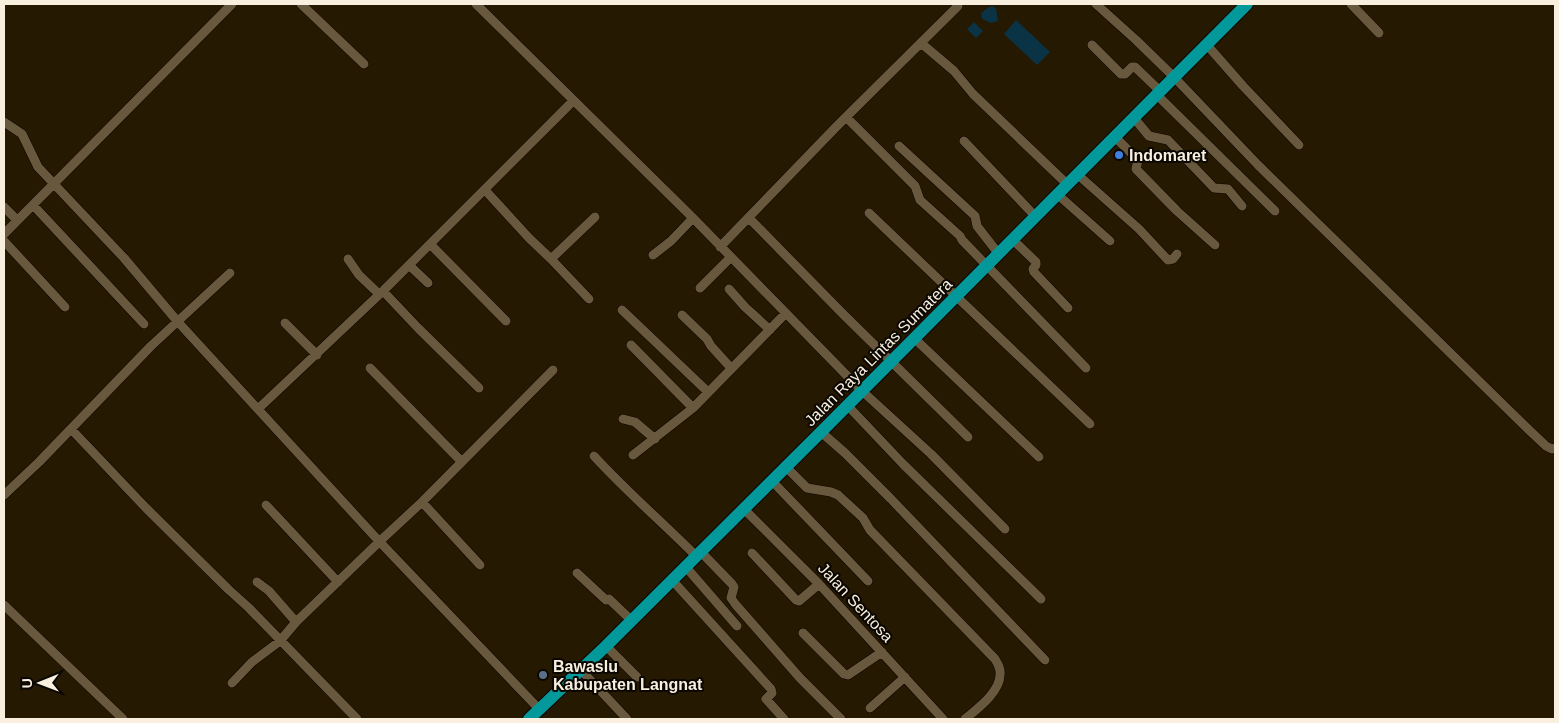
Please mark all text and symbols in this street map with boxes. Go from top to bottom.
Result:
place label: Indomaret [1129,147,1207,164]
marker: Indomaret [1113,149,1125,161]
street label: Jalan Raya Lintas Sumatera [801,275,956,429]
street label: Jalan Sentosa [815,559,896,645]
north arrow [15,658,65,708]
place label: Bawaslu Kabupaten Langnat [553,658,703,693]
marker: Bawaslu Kabupaten Langnat [537,669,549,681]
text: U [19,678,35,688]

